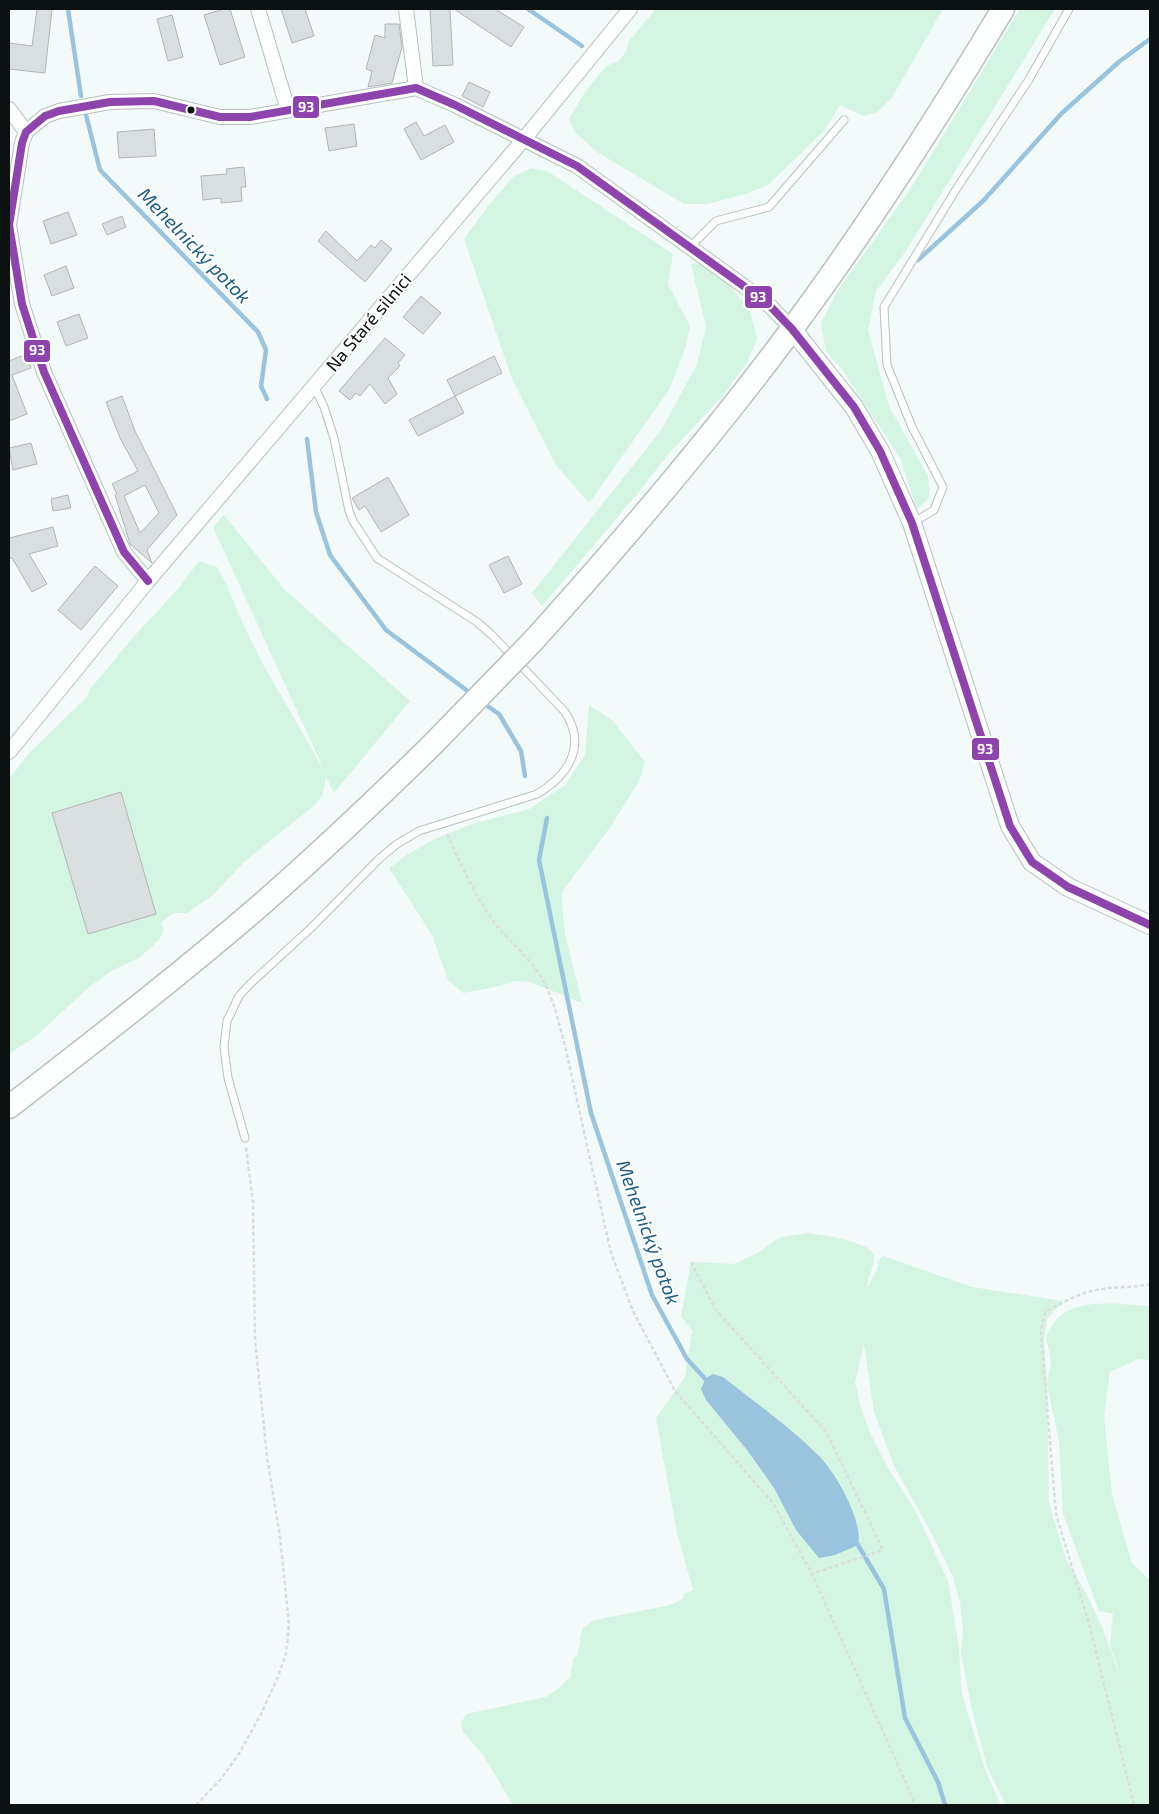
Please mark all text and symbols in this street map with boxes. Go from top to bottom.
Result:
line badge: 93 [292,95,320,119]
text: 93 [298,98,314,115]
unlabelled marker [186,105,196,115]
water label: Mehelnický potok [133,182,256,308]
street label: Na Staré silnici [321,269,415,375]
line badge: 93 [744,285,773,309]
text: 93 [750,288,766,305]
line badge: 93 [23,339,51,363]
text: 93 [29,341,45,358]
line badge: 93 [971,737,1000,761]
text: 93 [977,740,993,757]
water label: Mehelnický potok [611,1157,686,1308]

